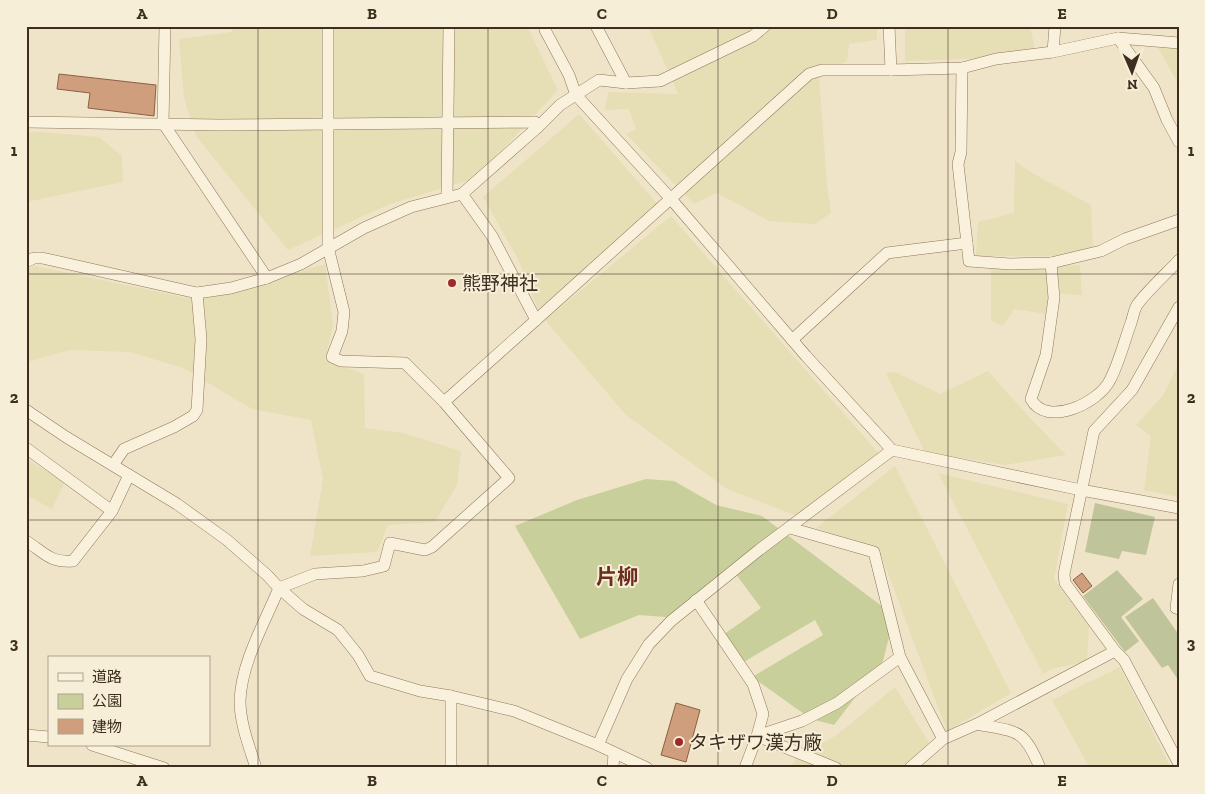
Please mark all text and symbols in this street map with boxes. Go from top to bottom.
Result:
text: A [137,4,148,23]
text: B [367,4,377,23]
text: C [597,4,607,23]
text: D [826,4,838,23]
text: E [1057,4,1067,23]
north arrow [1108,48,1158,98]
text: N [1126,76,1138,93]
text: 1 [11,141,18,160]
text: 1 [1188,141,1195,160]
place label: 熊野神社 [462,272,538,295]
marker: 熊野神社 [446,277,458,289]
text: 2 [10,388,19,407]
text: 2 [1187,388,1196,407]
district label: 片柳 [596,564,638,589]
text: 3 [10,634,19,653]
text: 3 [1187,634,1196,653]
legend [48,656,210,746]
text: 道路 [92,668,122,686]
text: 公園 [92,692,122,710]
text: 建物 [92,718,122,736]
place label: タキザワ漢方廠 [689,731,822,754]
marker: タキザワ漢方廠 [673,736,685,748]
text: A [137,771,148,790]
text: B [367,771,377,790]
text: C [597,771,607,790]
text: D [826,771,838,790]
text: E [1057,771,1067,790]

